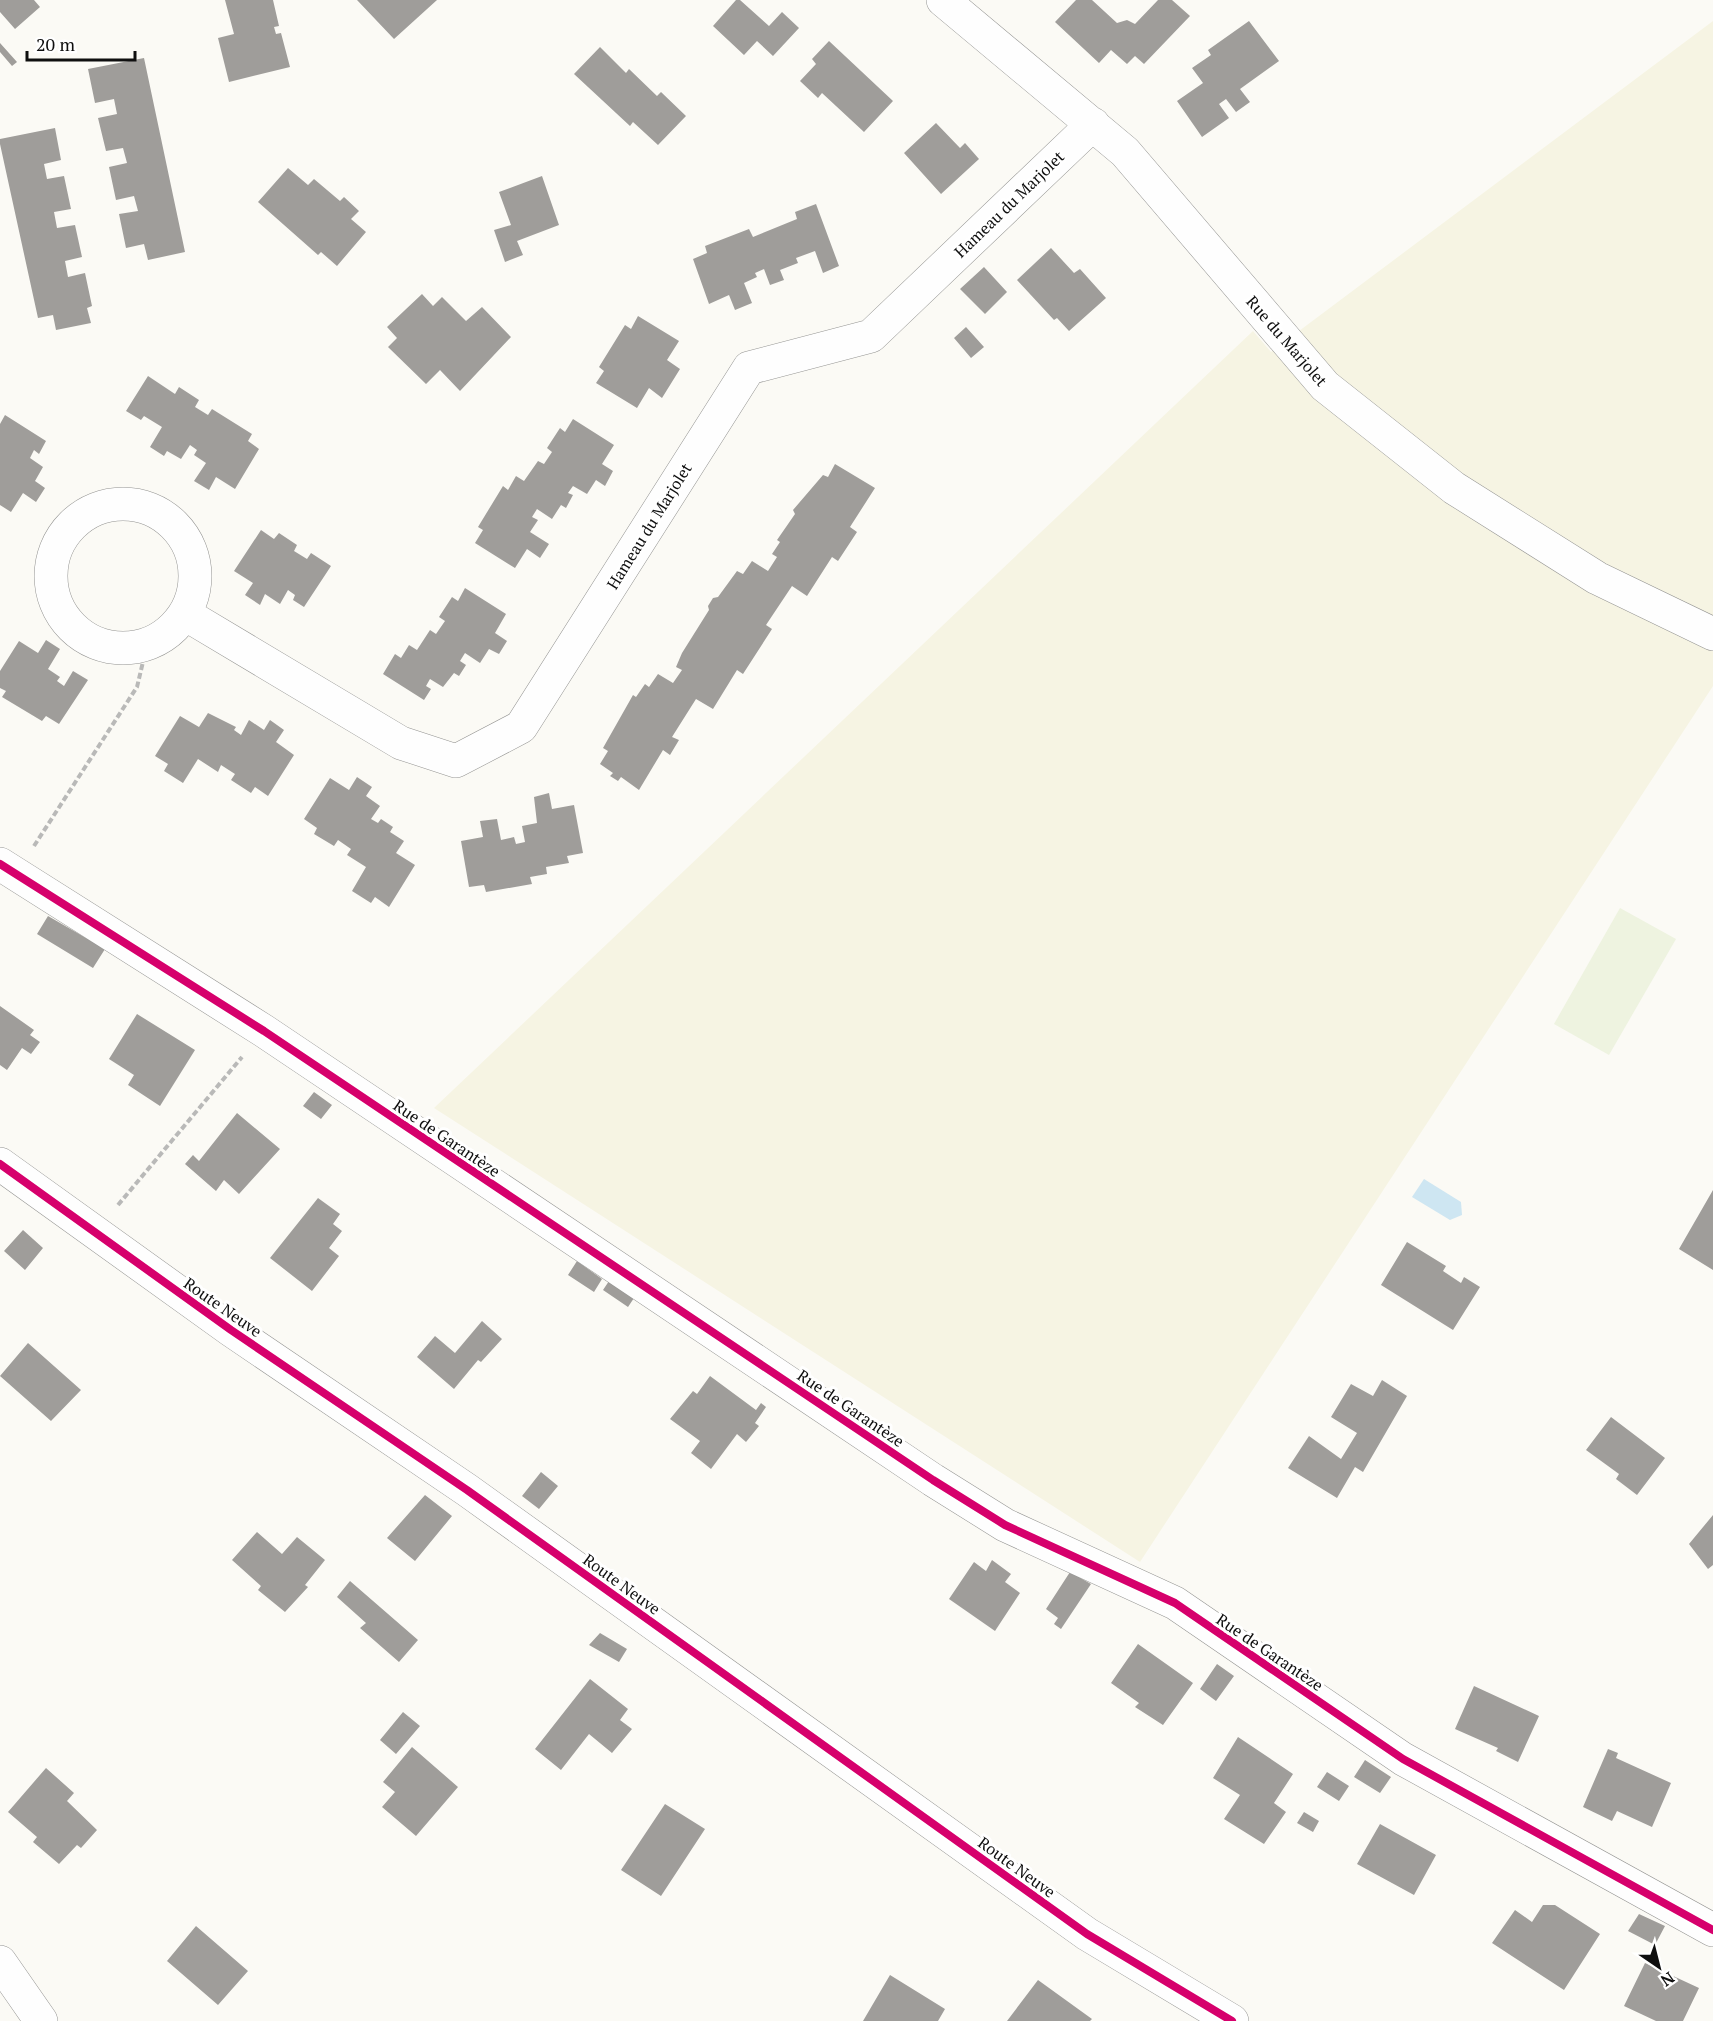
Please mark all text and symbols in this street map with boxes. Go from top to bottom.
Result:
scale bar [27,24,135,62]
text: 20 m [36,32,76,56]
street label: Hameau du Marjolet [949,146,1069,262]
street label: Rue du Marjolet [1241,291,1333,391]
street label: Hameau du Marjolet [601,459,697,593]
street label: Rue de Garantèze [389,1094,505,1182]
street label: Route Neuve [180,1272,266,1342]
street label: Rue de Garantèze [793,1364,909,1452]
street label: Route Neuve [579,1548,665,1620]
street label: Rue de Garantèze [1212,1608,1328,1696]
street label: Route Neuve [974,1831,1060,1903]
north arrow [1629,1937,1689,1997]
text: N [1656,1967,1679,1992]

